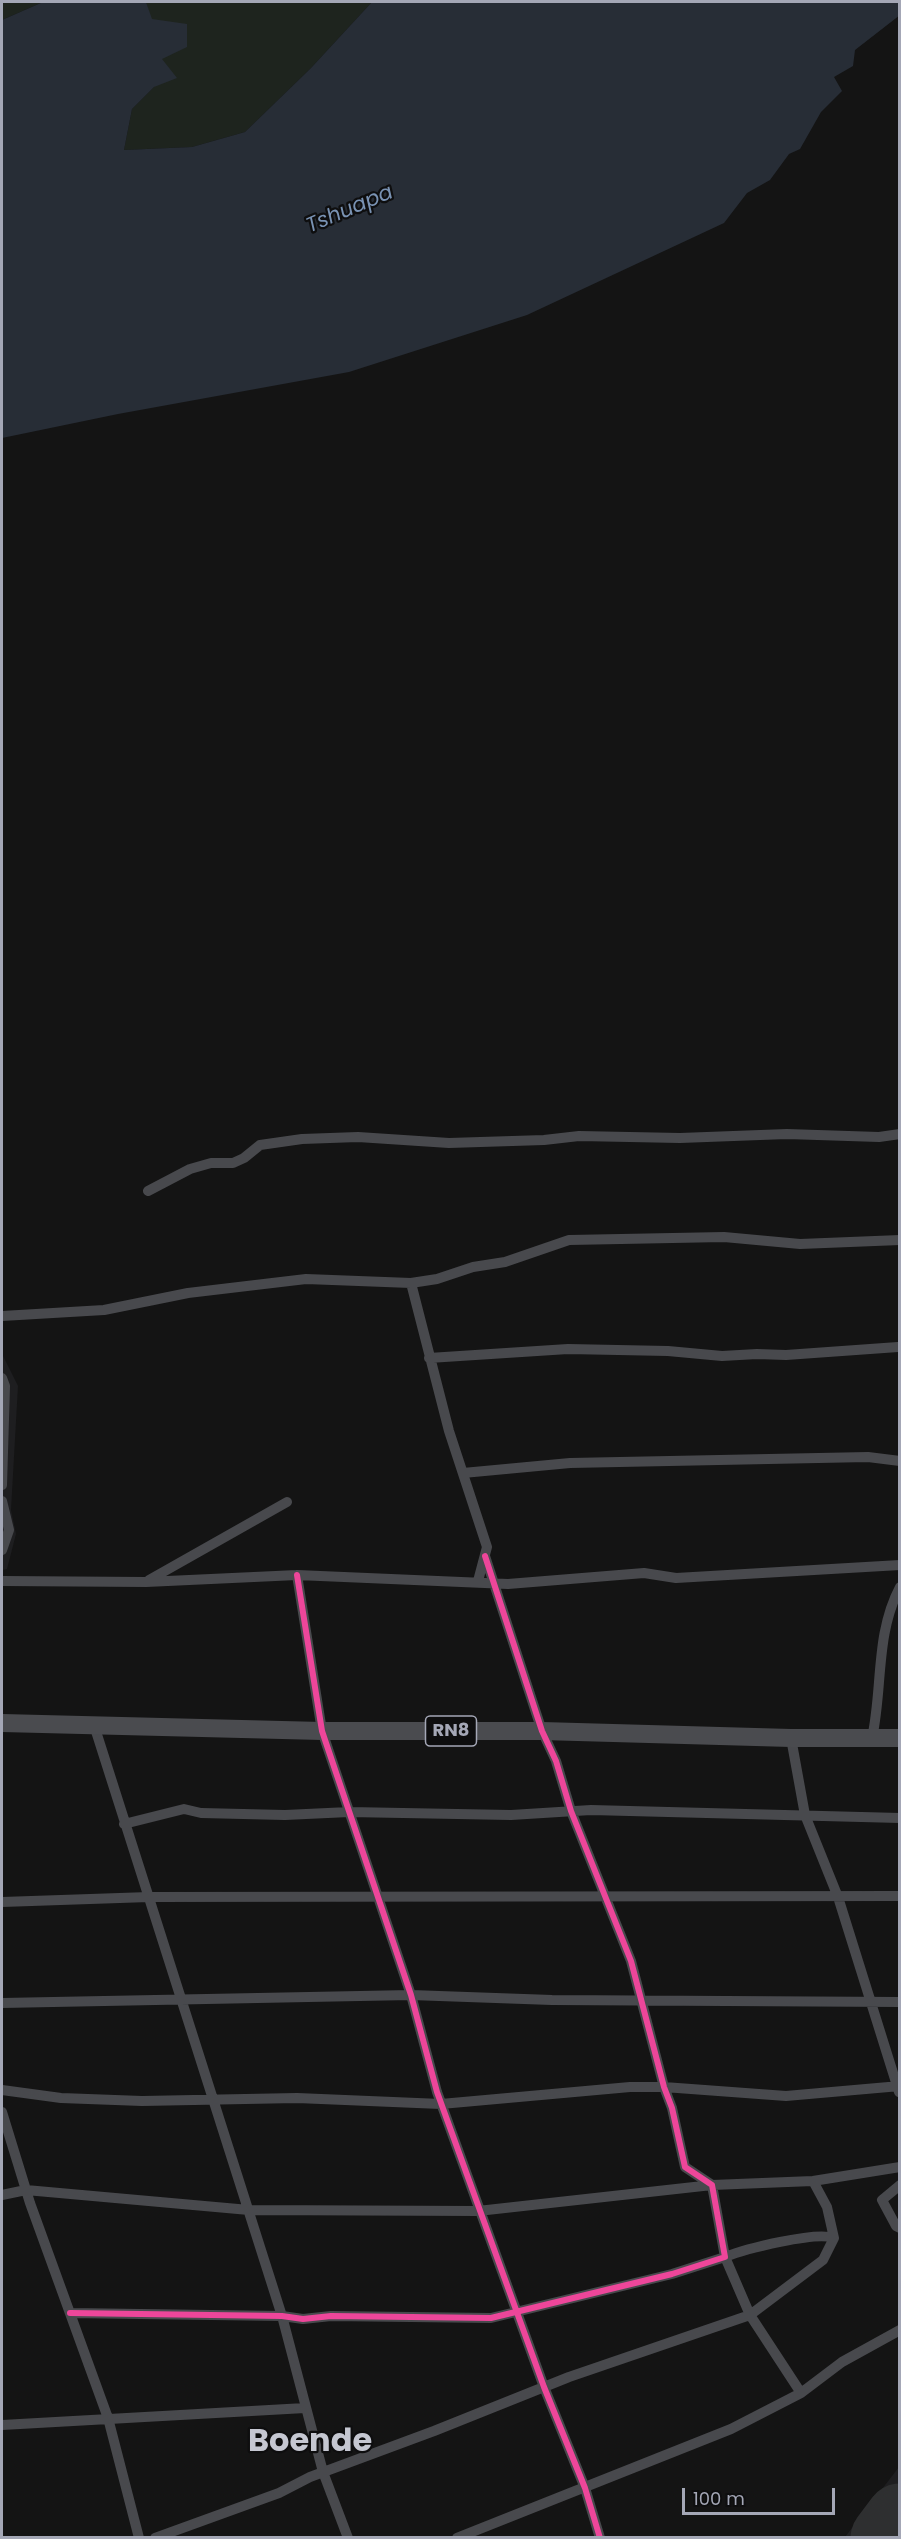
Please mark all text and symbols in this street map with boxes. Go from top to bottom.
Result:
water label: Tshuapa [303,180,397,240]
road number: RN8 [426,1716,476,1746]
district label: Boende [248,2424,372,2462]
scale bar [685,2476,838,2514]
text: 100 m [693,2486,745,2511]

